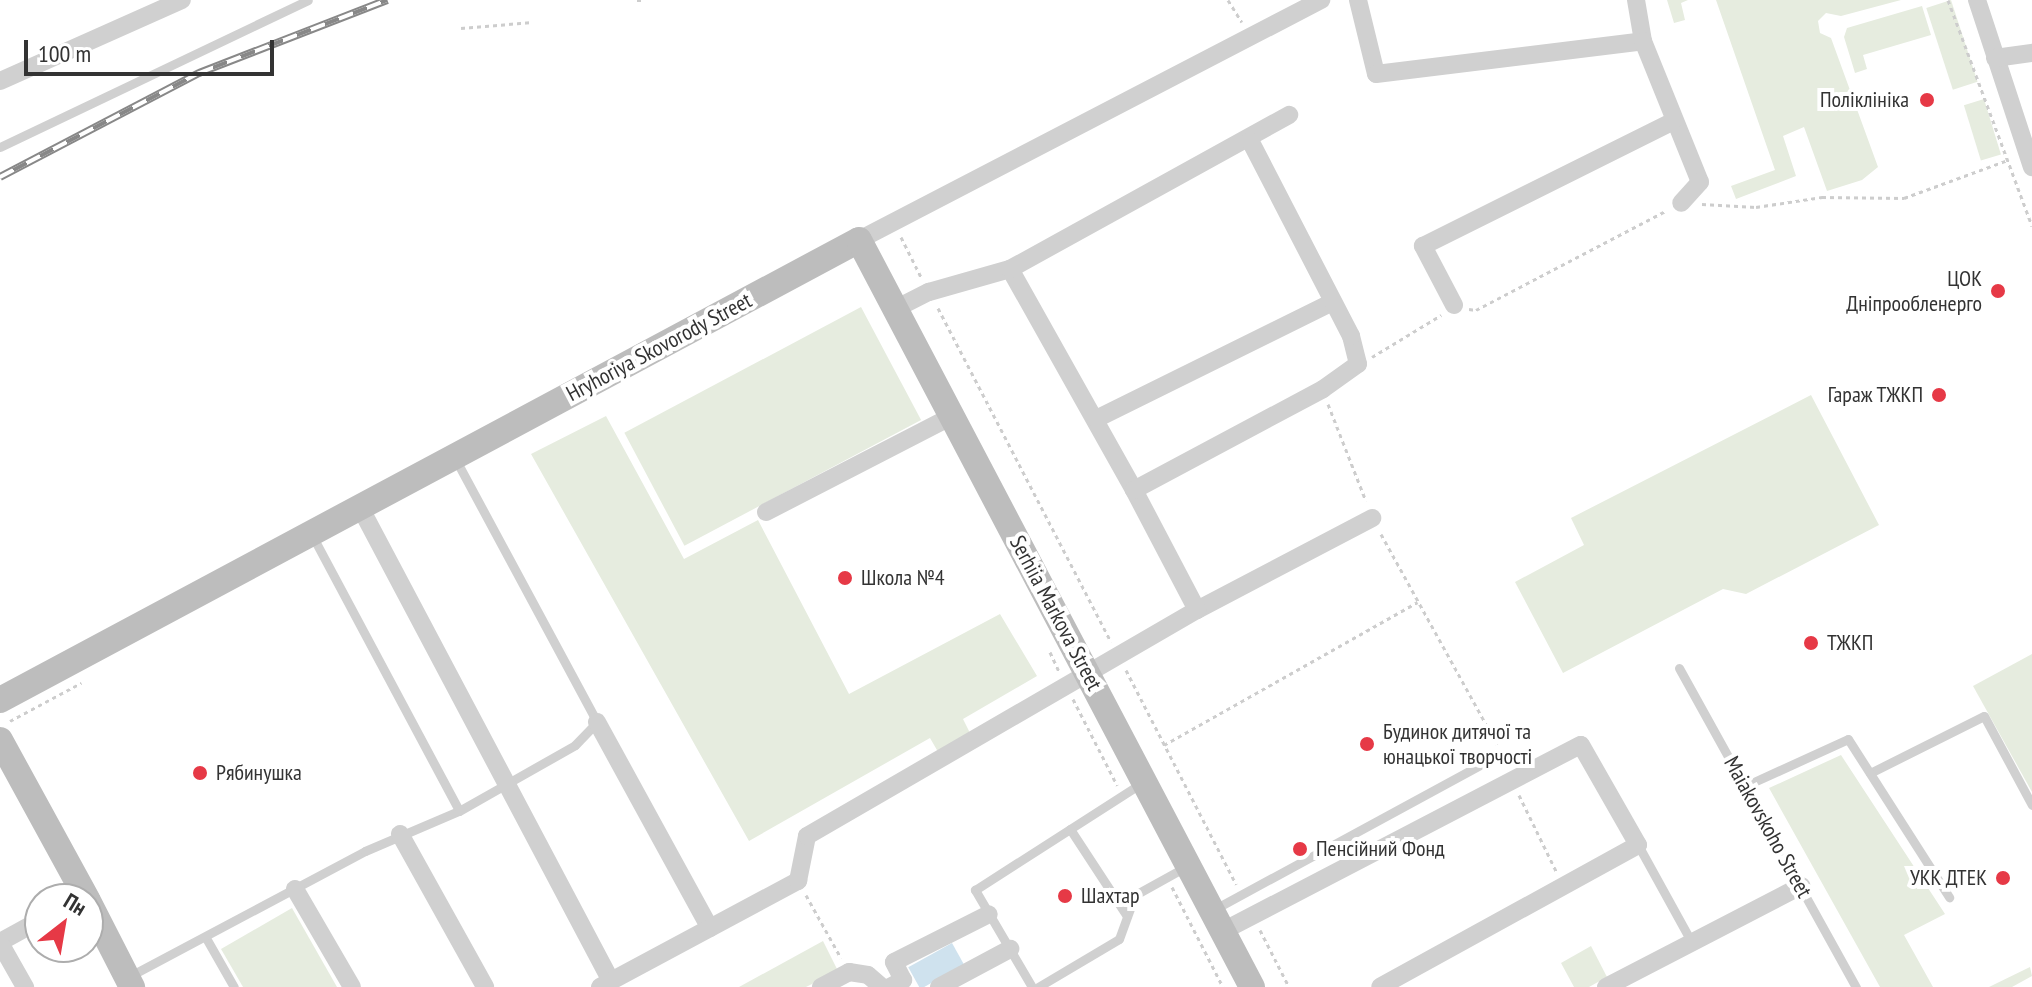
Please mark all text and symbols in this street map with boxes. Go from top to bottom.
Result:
scale bar [28,24,278,74]
text: 100 m [38,38,91,69]
place label: Поліклініка [1820,87,1909,113]
marker: Поліклініка [1916,89,1938,111]
place label: ЦОК Дніпрообленерго [1846,265,1982,316]
marker: ЦОК Дніпрообленерго [1989,282,2007,300]
street label: Hryhoriya Skovorody Street [562,287,756,407]
place label: Гараж ТЖКП [1827,382,1923,408]
marker: Гараж ТЖКП [1930,386,1948,404]
street label: Serhiia Markova Street [1004,531,1108,695]
place label: Школа №4 [861,565,945,591]
marker: Школа №4 [836,569,854,587]
place label: ТЖКП [1827,630,1873,656]
marker: ТЖКП [1802,634,1820,652]
place label: Будинок дитячої та юнацької творчості [1383,718,1532,770]
marker: Будинок дитячої та юнацької творчості [1358,735,1376,753]
street label: Maiakovskoho Street [1718,752,1818,902]
place label: Рябинушка [216,760,302,786]
marker: Рябинушка [191,764,209,782]
place label: Пенсійний Фонд [1316,836,1445,862]
marker: Пенсійний Фонд [1291,840,1309,858]
place label: УКК ДТЕК [1909,865,1987,891]
marker: УКК ДТЕК [1994,869,2012,887]
north arrow [24,883,104,963]
place label: Шахтар [1081,883,1140,909]
text: Пн [59,887,92,922]
marker: Шахтар [1056,887,1074,905]

